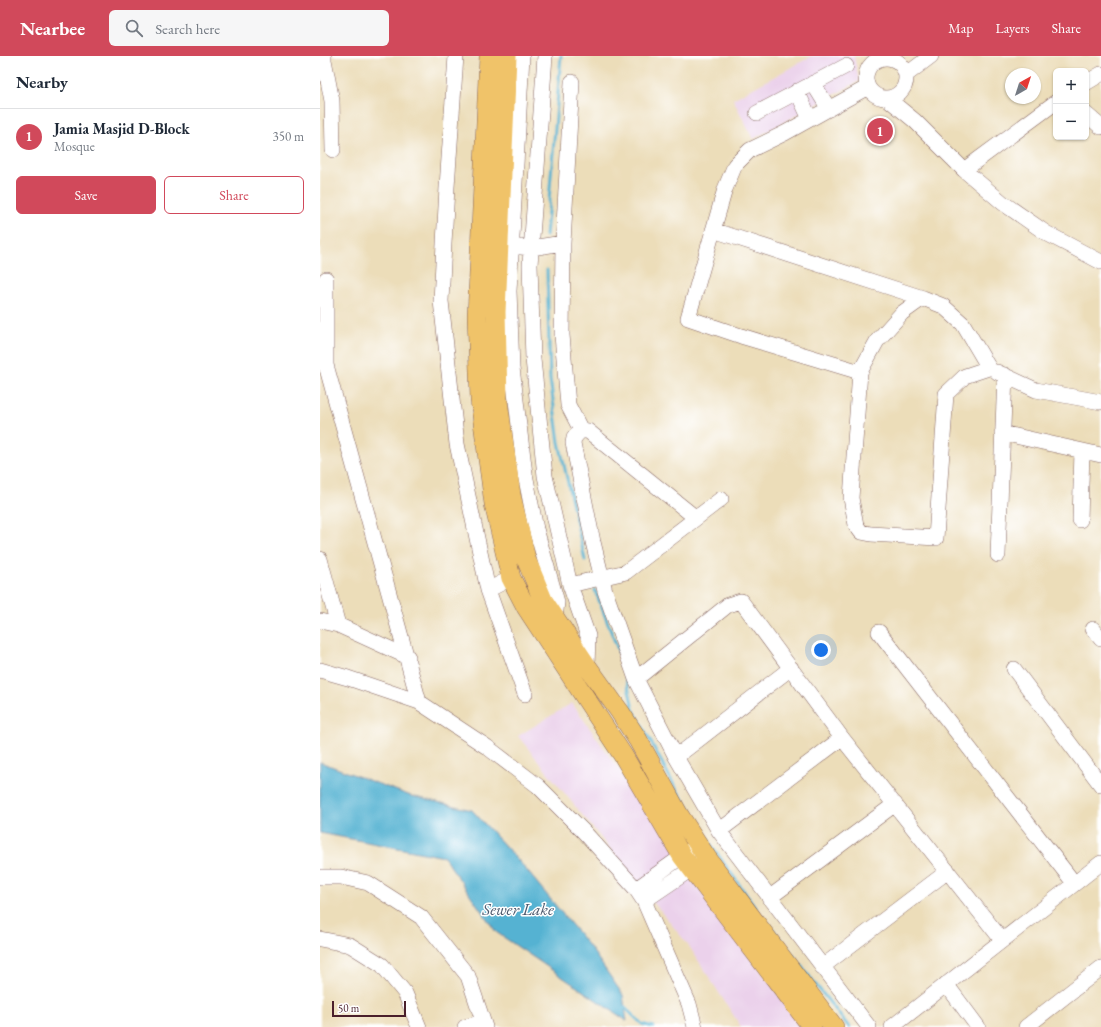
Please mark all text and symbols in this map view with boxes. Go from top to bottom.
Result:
search box [109,10,389,46]
text: Nearbee [20,16,85,41]
icon: search [123,17,145,39]
text: Search here [155,19,220,38]
text: Map [948,19,973,37]
text: Layers [995,19,1030,37]
text: Share [1052,19,1081,37]
north arrow [1005,68,1041,104]
map controls [1053,68,1089,140]
button: + [1053,68,1089,104]
text: Nearby [16,71,68,93]
button: − [1053,104,1089,140]
pin: 1 [867,116,893,146]
text: Jamia Masjid D-Block [54,119,190,138]
text: 1 [26,128,32,145]
text: 350 m [273,128,304,145]
text: Mosque [54,138,95,155]
button: Save [16,176,156,214]
button: Share [164,176,304,214]
your location [811,640,831,660]
water label: Sewer Lake [481,898,554,920]
scale bar [332,999,406,1018]
text: 50 m [338,1001,359,1015]

